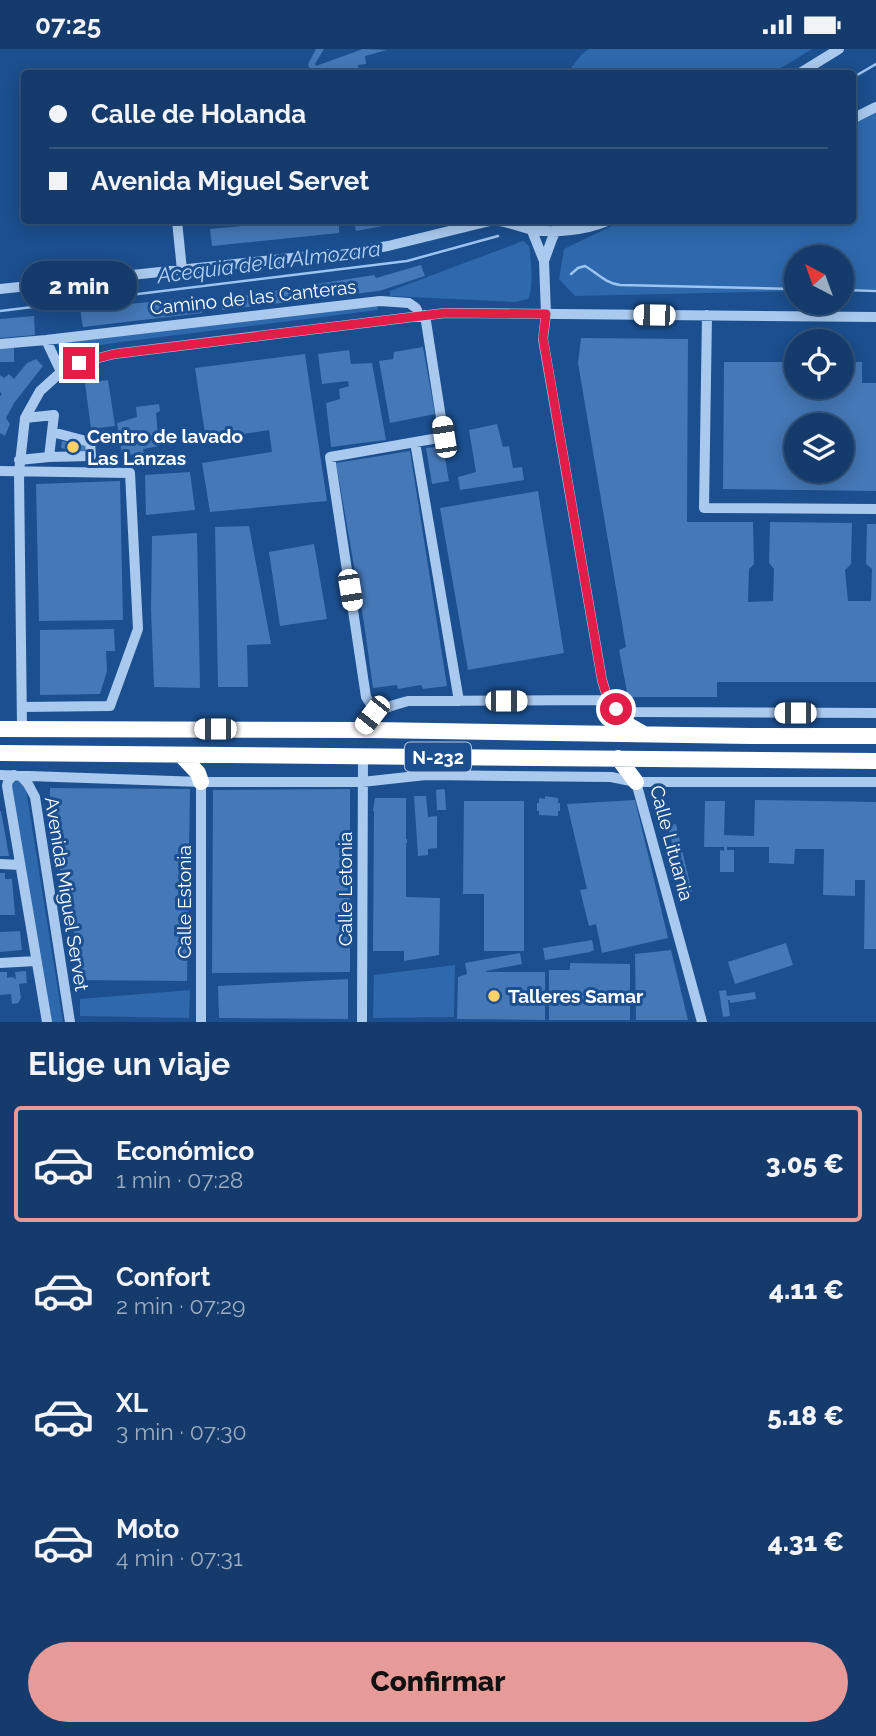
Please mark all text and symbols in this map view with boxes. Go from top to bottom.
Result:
text: 07:25 [35,10,101,40]
text: Calle de Holanda [91,99,306,129]
text: Avenida Miguel Servet [91,166,369,196]
water label: Acequia de la Almozara [155,236,382,288]
north arrow [784,245,854,315]
map controls [784,245,854,483]
callout: 2 min [21,261,137,311]
text: 2 min [49,272,109,299]
street label: Camino de las Canteras [149,275,357,319]
car [633,304,676,326]
button: locate [784,329,854,399]
route end [63,347,95,379]
button: layers [784,413,854,483]
car [431,415,458,459]
place label: Centro de lavado Las Lanzas [87,425,243,469]
marker: Centro de lavado Las Lanzas [65,439,81,455]
car [337,568,364,612]
car [486,691,528,712]
car [351,692,394,738]
route start [600,693,632,725]
car [775,703,817,724]
car [195,719,237,740]
road number: N-232 [405,743,471,771]
street label: Calle Lituania [646,783,698,903]
street label: Avenida Miguel Servet [41,795,93,993]
street label: Calle Letonia [334,832,356,946]
street label: Calle Estonia [173,845,195,959]
place label: Talleres Samar [508,985,644,1007]
marker: Talleres Samar [486,988,502,1004]
text: Elige un viaje [28,1045,230,1082]
icon: car [32,1133,95,1196]
text: Económico [116,1136,254,1166]
text: 3.05 € [766,1149,844,1179]
text: 1 min · 07:28 [116,1166,244,1193]
icon: car [32,1259,95,1322]
text: Confort [116,1262,210,1292]
text: 4.11 € [769,1275,844,1305]
text: 2 min · 07:29 [116,1292,245,1319]
icon: car [32,1385,95,1448]
text: XL [116,1388,148,1418]
text: 5.18 € [767,1401,844,1431]
text: 3 min · 07:30 [116,1418,247,1445]
icon: car [32,1511,95,1574]
text: Moto [116,1514,179,1544]
text: 4.31 € [768,1527,844,1557]
text: 4 min · 07:31 [116,1544,243,1571]
button: Confirmar [28,1642,848,1722]

